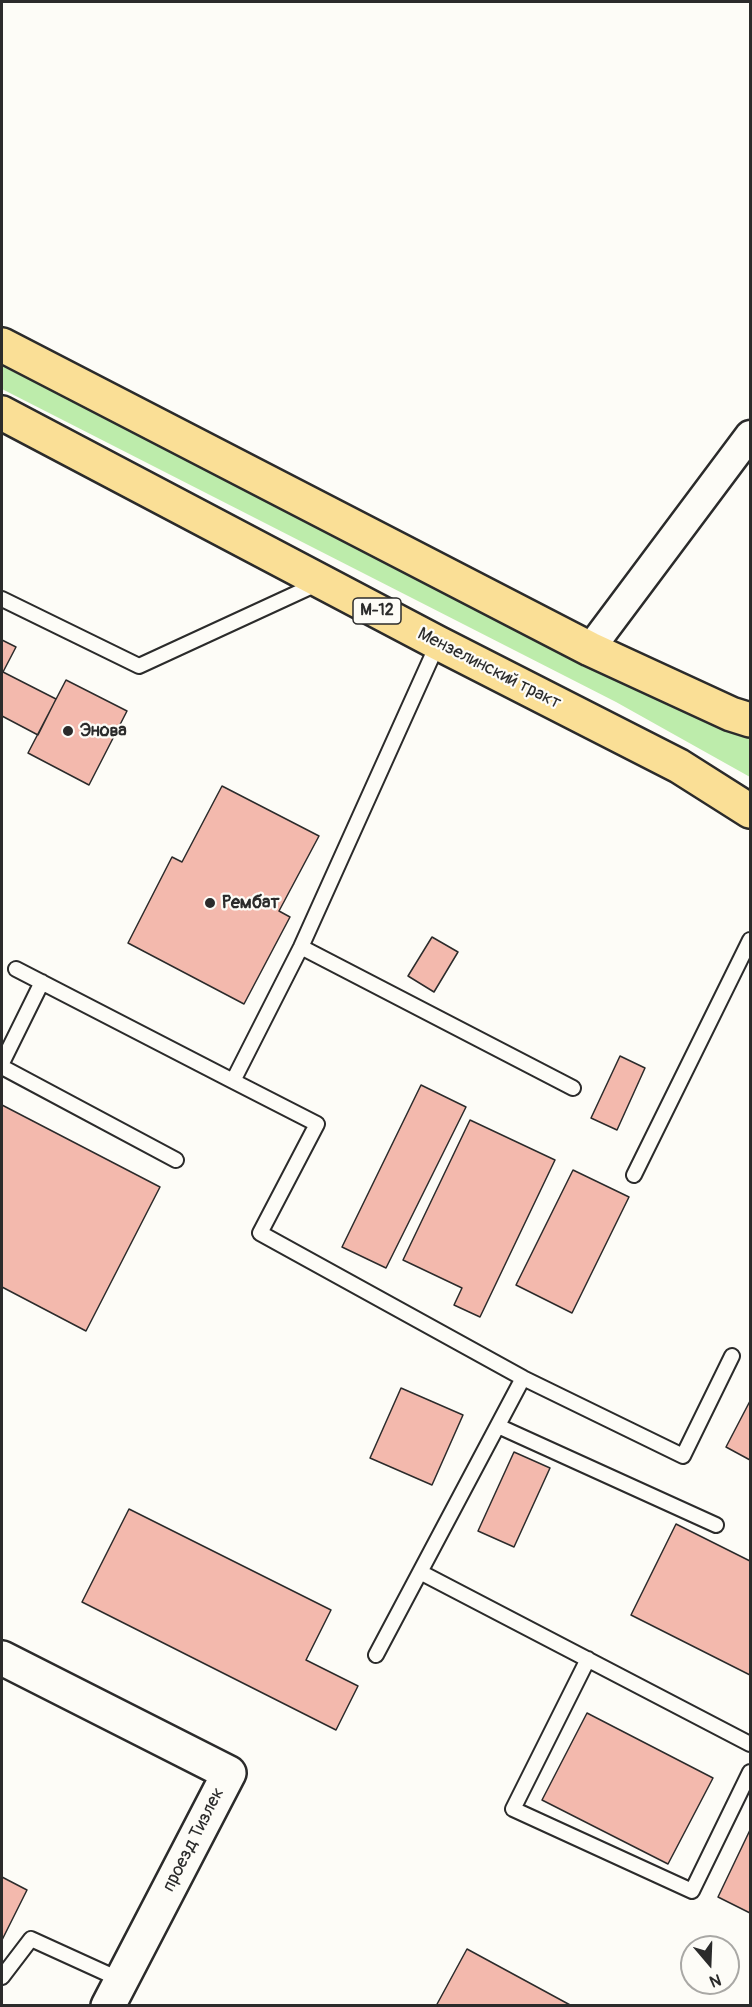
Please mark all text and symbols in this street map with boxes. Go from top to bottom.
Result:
road number: М-12 [353,598,401,624]
street label: Мензелинский тракт [414,624,564,714]
place label: Энова [80,720,127,742]
marker: Энова [61,724,75,738]
place label: Рембат [222,892,279,914]
marker: Рембат [203,896,217,910]
street label: проезд Тизлек [159,1784,229,1896]
north arrow [680,1935,740,1995]
text: N [707,1969,724,1991]

